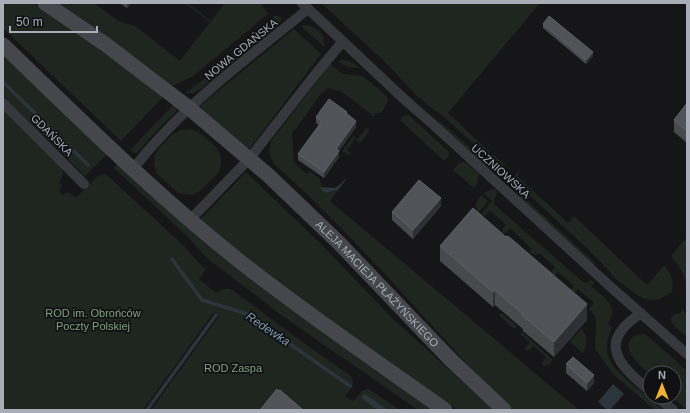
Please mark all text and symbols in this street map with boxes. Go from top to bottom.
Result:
scale bar [10,8,97,34]
text: 50 m [16,15,43,29]
street label: NOWA GDAŃSKA [202,16,280,82]
street label: GDAŃSKA [29,112,76,159]
street label: UCZNIOWSKA [469,142,533,201]
street label: ALEJA MACIEJA PŁAŻYŃSKIEGO [313,218,441,350]
park label: ROD im. Obrońców Poczty Polskiej [45,307,141,332]
water label: Redewka [243,309,293,349]
park label: ROD Zaspa [204,362,263,374]
north arrow [642,365,682,405]
text: N [658,369,666,381]

